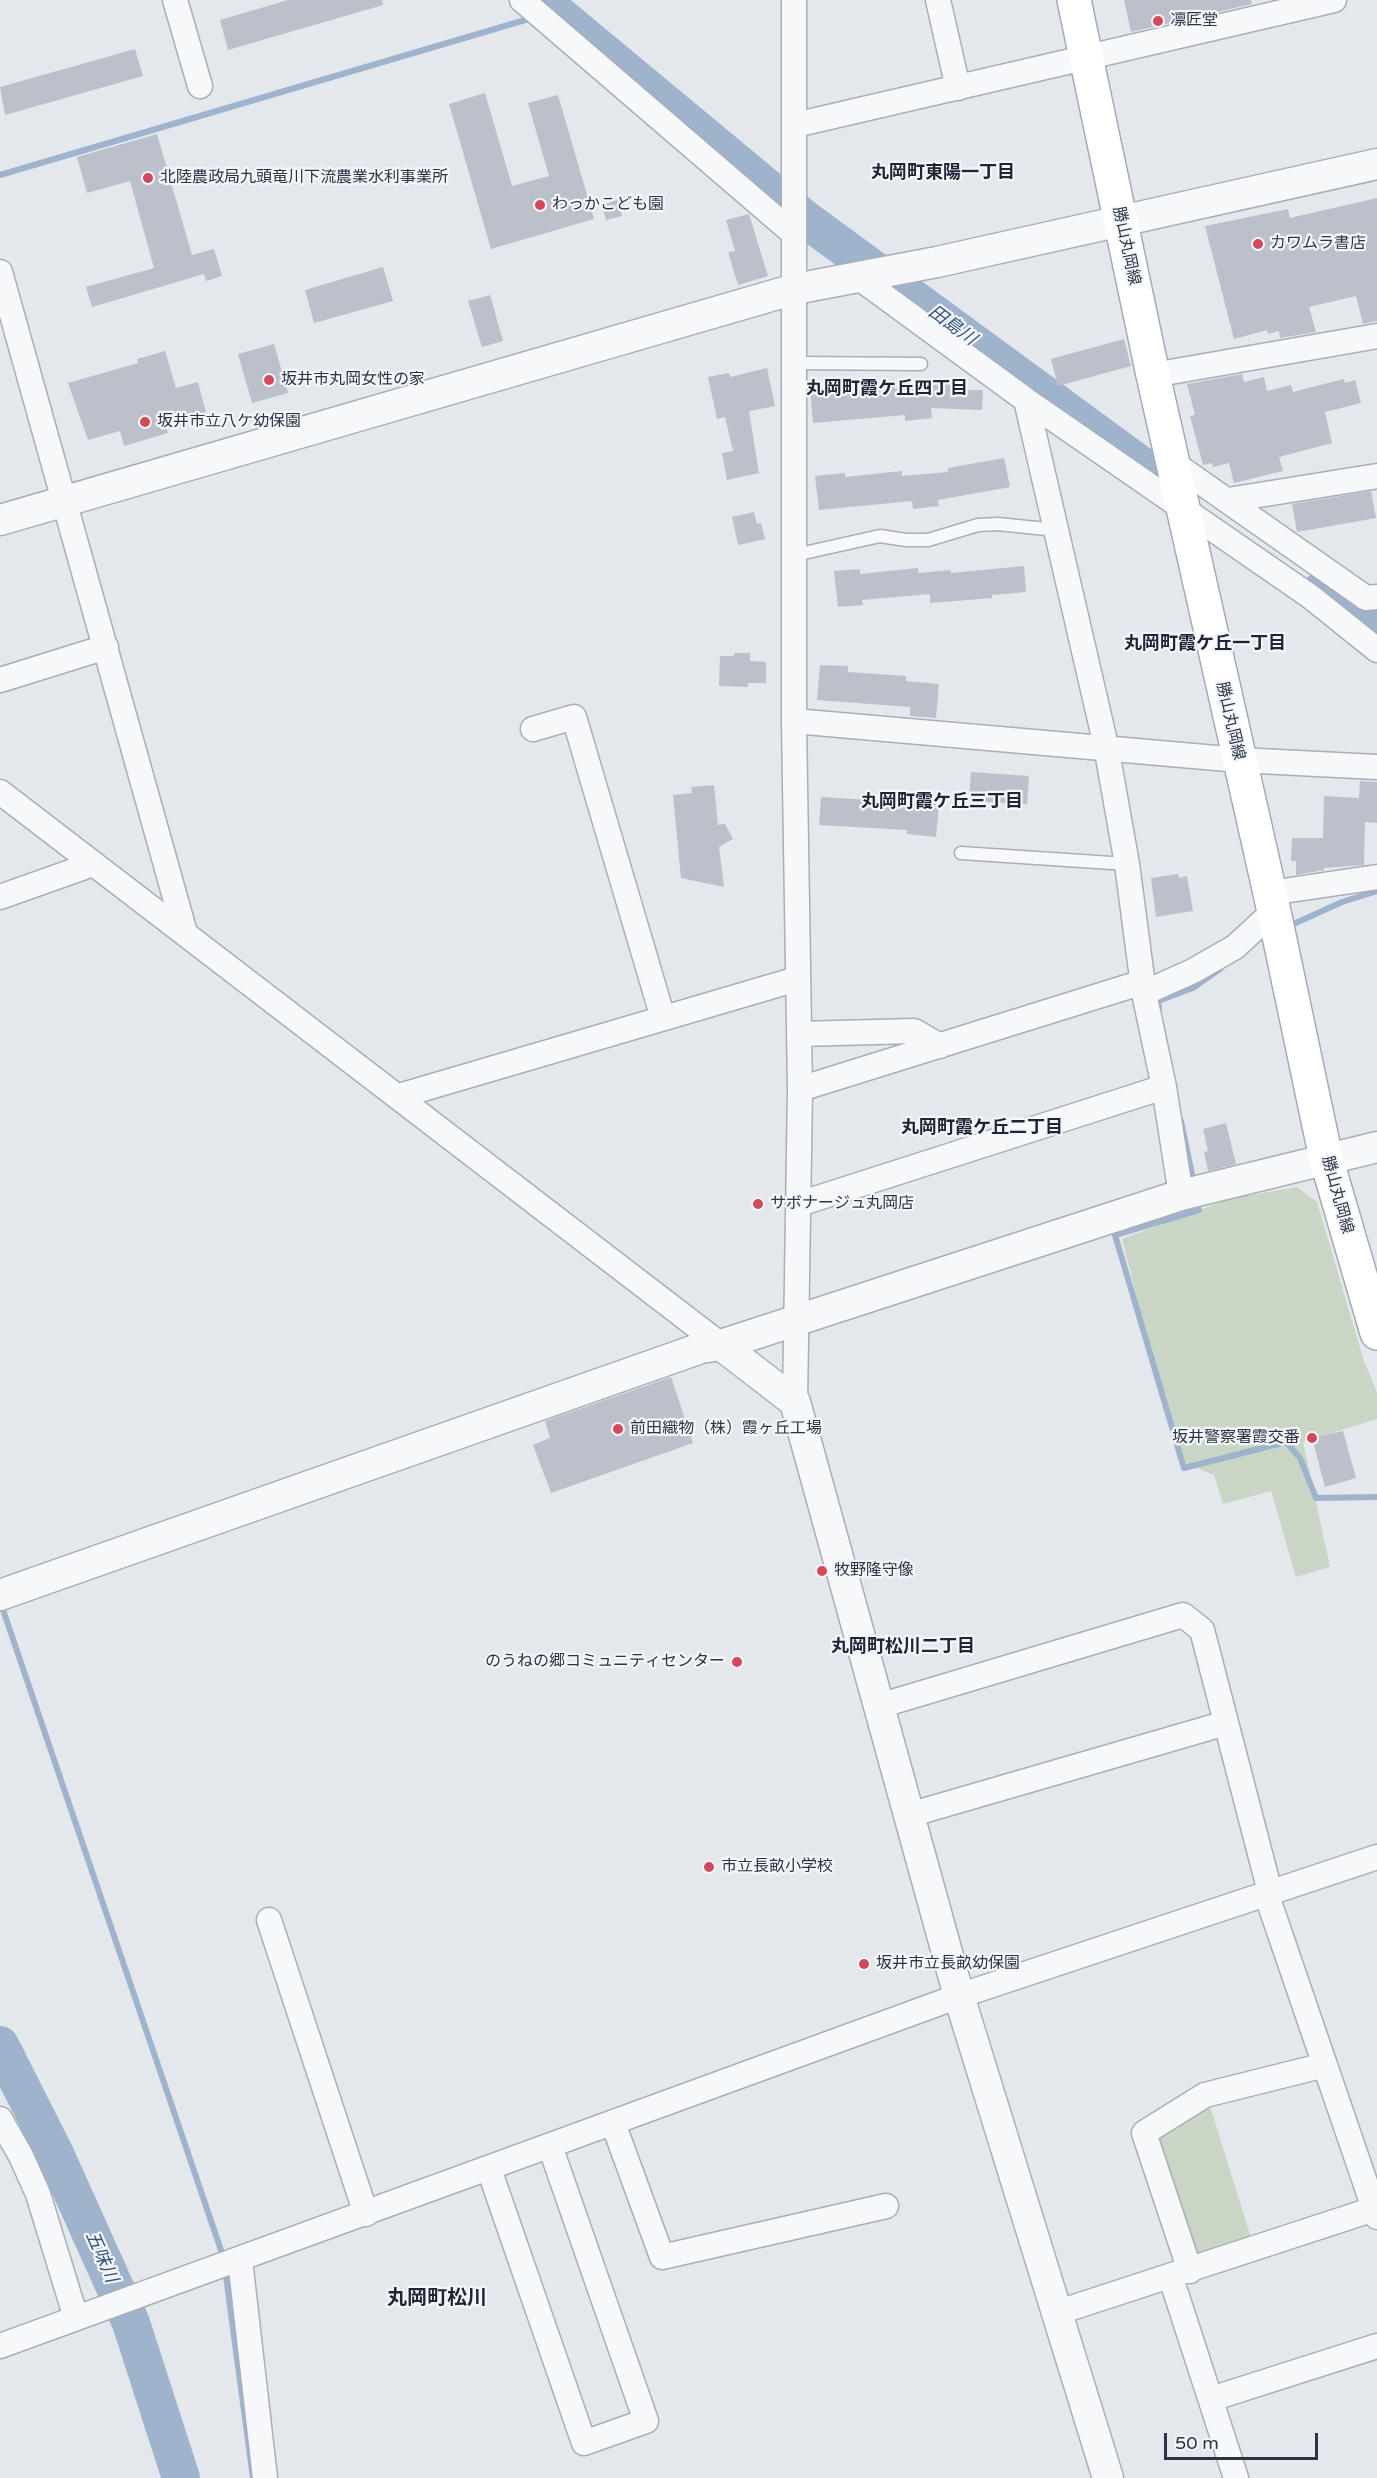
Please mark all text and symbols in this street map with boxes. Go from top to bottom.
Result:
place label: 凛匠堂 [1170,11,1218,31]
marker: 凛匠堂 [1151,14,1165,28]
district label: 丸岡町東陽一丁目 [871,162,1015,184]
place label: 北陸農政局九頭竜川下流農業水利事業所 [160,168,448,188]
marker: 北陸農政局九頭竜川下流農業水利事業所 [141,171,155,185]
place label: わっかこども園 [552,195,664,215]
marker: わっかこども園 [533,198,547,212]
street label: 勝山丸岡線 [1108,205,1144,287]
place label: カワムラ書店 [1270,234,1366,254]
marker: カワムラ書店 [1251,237,1265,251]
water label: 田島川 [924,301,980,351]
place label: 坂井市丸岡女性の家 [281,370,425,390]
marker: 坂井市丸岡女性の家 [262,373,276,387]
district label: 丸岡町霞ケ丘四丁目 [806,378,968,400]
place label: 坂井市立八ケ幼保園 [157,412,301,432]
marker: 坂井市立八ケ幼保園 [138,415,152,429]
district label: 丸岡町霞ケ丘一丁目 [1124,633,1286,655]
street label: 勝山丸岡線 [1212,680,1248,762]
district label: 丸岡町霞ケ丘三丁目 [861,791,1023,813]
district label: 丸岡町霞ケ丘二丁目 [901,1117,1063,1139]
street label: 勝山丸岡線 [1317,1154,1357,1236]
place label: サボナージュ丸岡店 [770,1194,914,1214]
marker: サボナージュ丸岡店 [751,1197,765,1211]
place label: 前田織物（株）霞ヶ丘工場 [630,1419,822,1439]
marker: 前田織物（株）霞ヶ丘工場 [611,1422,625,1436]
place label: 坂井警察署霞交番 [1172,1428,1300,1448]
marker: 坂井警察署霞交番 [1305,1431,1319,1445]
place label: 牧野隆守像 [834,1561,914,1581]
marker: 牧野隆守像 [815,1564,829,1578]
district label: 丸岡町松川二丁目 [831,1636,975,1658]
place label: のうねの郷コミュニティセンター [485,1652,725,1672]
marker: のうねの郷コミュニティセンター [730,1655,744,1669]
place label: 市立長畝小学校 [721,1857,833,1877]
marker: 市立長畝小学校 [702,1860,716,1874]
place label: 坂井市立長畝幼保園 [876,1954,1020,1974]
marker: 坂井市立長畝幼保園 [857,1957,871,1971]
water label: 五味川 [80,2228,122,2286]
district label: 丸岡町松川 [387,2287,487,2311]
scale bar [1167,2421,1322,2459]
text: 50 m [1175,2432,1219,2454]

